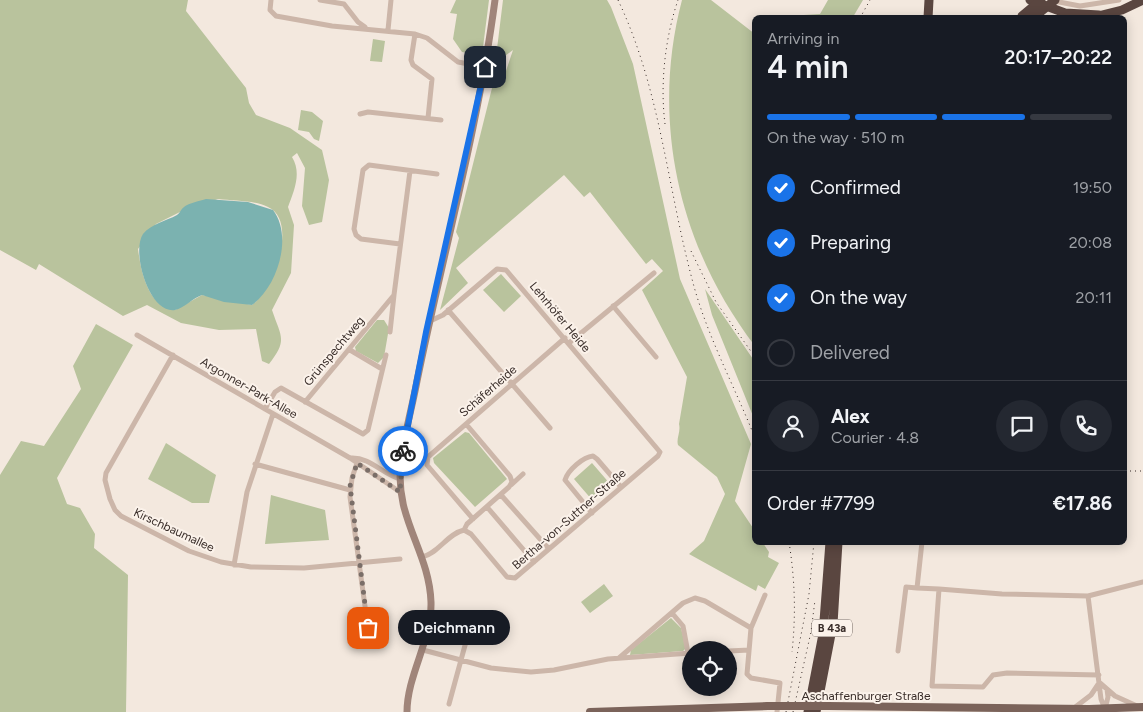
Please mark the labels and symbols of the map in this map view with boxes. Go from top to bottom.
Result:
pin [464,46,506,88]
street label: Lehrhöfer Heide [527,279,594,355]
street label: Grünspechtweg [301,313,367,389]
street label: Argonner-Park-Allee [198,355,300,422]
street label: Schäferheide [457,362,520,420]
courier [378,426,428,476]
street label: Bertha-von-Suttner-Straße [509,466,629,572]
street label: Kirschbaumallee [131,505,217,555]
pin [347,607,389,649]
callout: Deichmann [398,610,510,646]
road number: B 43a [812,620,852,636]
street label: Aschaffenburger Straße [802,689,931,703]

